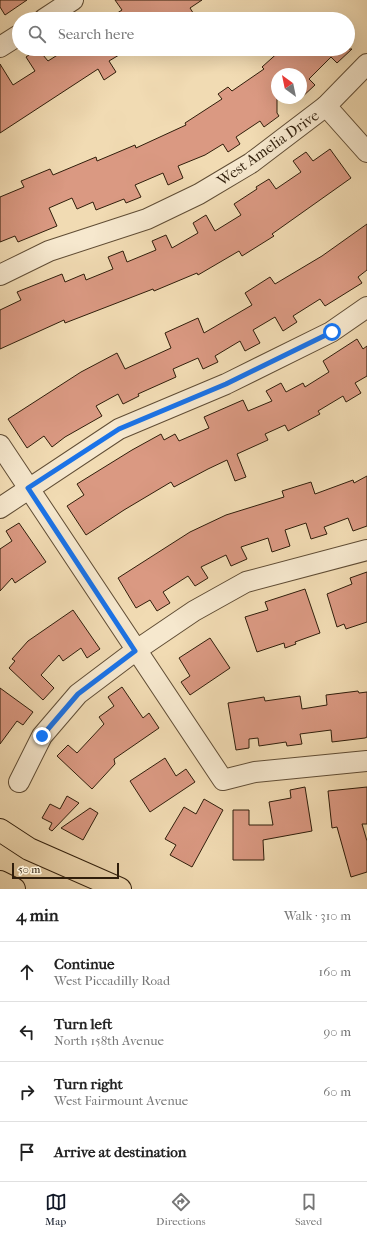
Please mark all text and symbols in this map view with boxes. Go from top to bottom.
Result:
search box [12,12,355,56]
icon: search [26,23,48,45]
text: Search here [58,25,134,43]
north arrow [271,68,307,104]
street label: West Amelia Drive [213,106,323,190]
route start [323,323,341,341]
route end [33,727,51,745]
scale bar [12,861,119,880]
text: 50 m [18,863,40,876]
text: 4 min [16,905,59,925]
text: Walk · 310 m [284,908,351,923]
text: Continue [54,955,114,973]
icon: ahead [16,961,38,983]
text: 160 m [319,964,351,979]
text: West Piccadilly Road [54,973,170,988]
text: Turn left [54,1015,112,1033]
icon: left [16,1021,38,1043]
text: 90 m [323,1024,351,1039]
text: North 158th Avenue [54,1033,164,1048]
text: Turn right [54,1075,123,1093]
icon: right [16,1081,38,1103]
text: 60 m [323,1084,351,1099]
text: West Fairmount Avenue [54,1093,188,1108]
icon: arrive [16,1141,38,1163]
text: Arrive at destination [54,1143,186,1161]
tab: Map [45,1191,67,1228]
tab: Directions [156,1191,206,1228]
tab: Saved [295,1191,322,1228]

